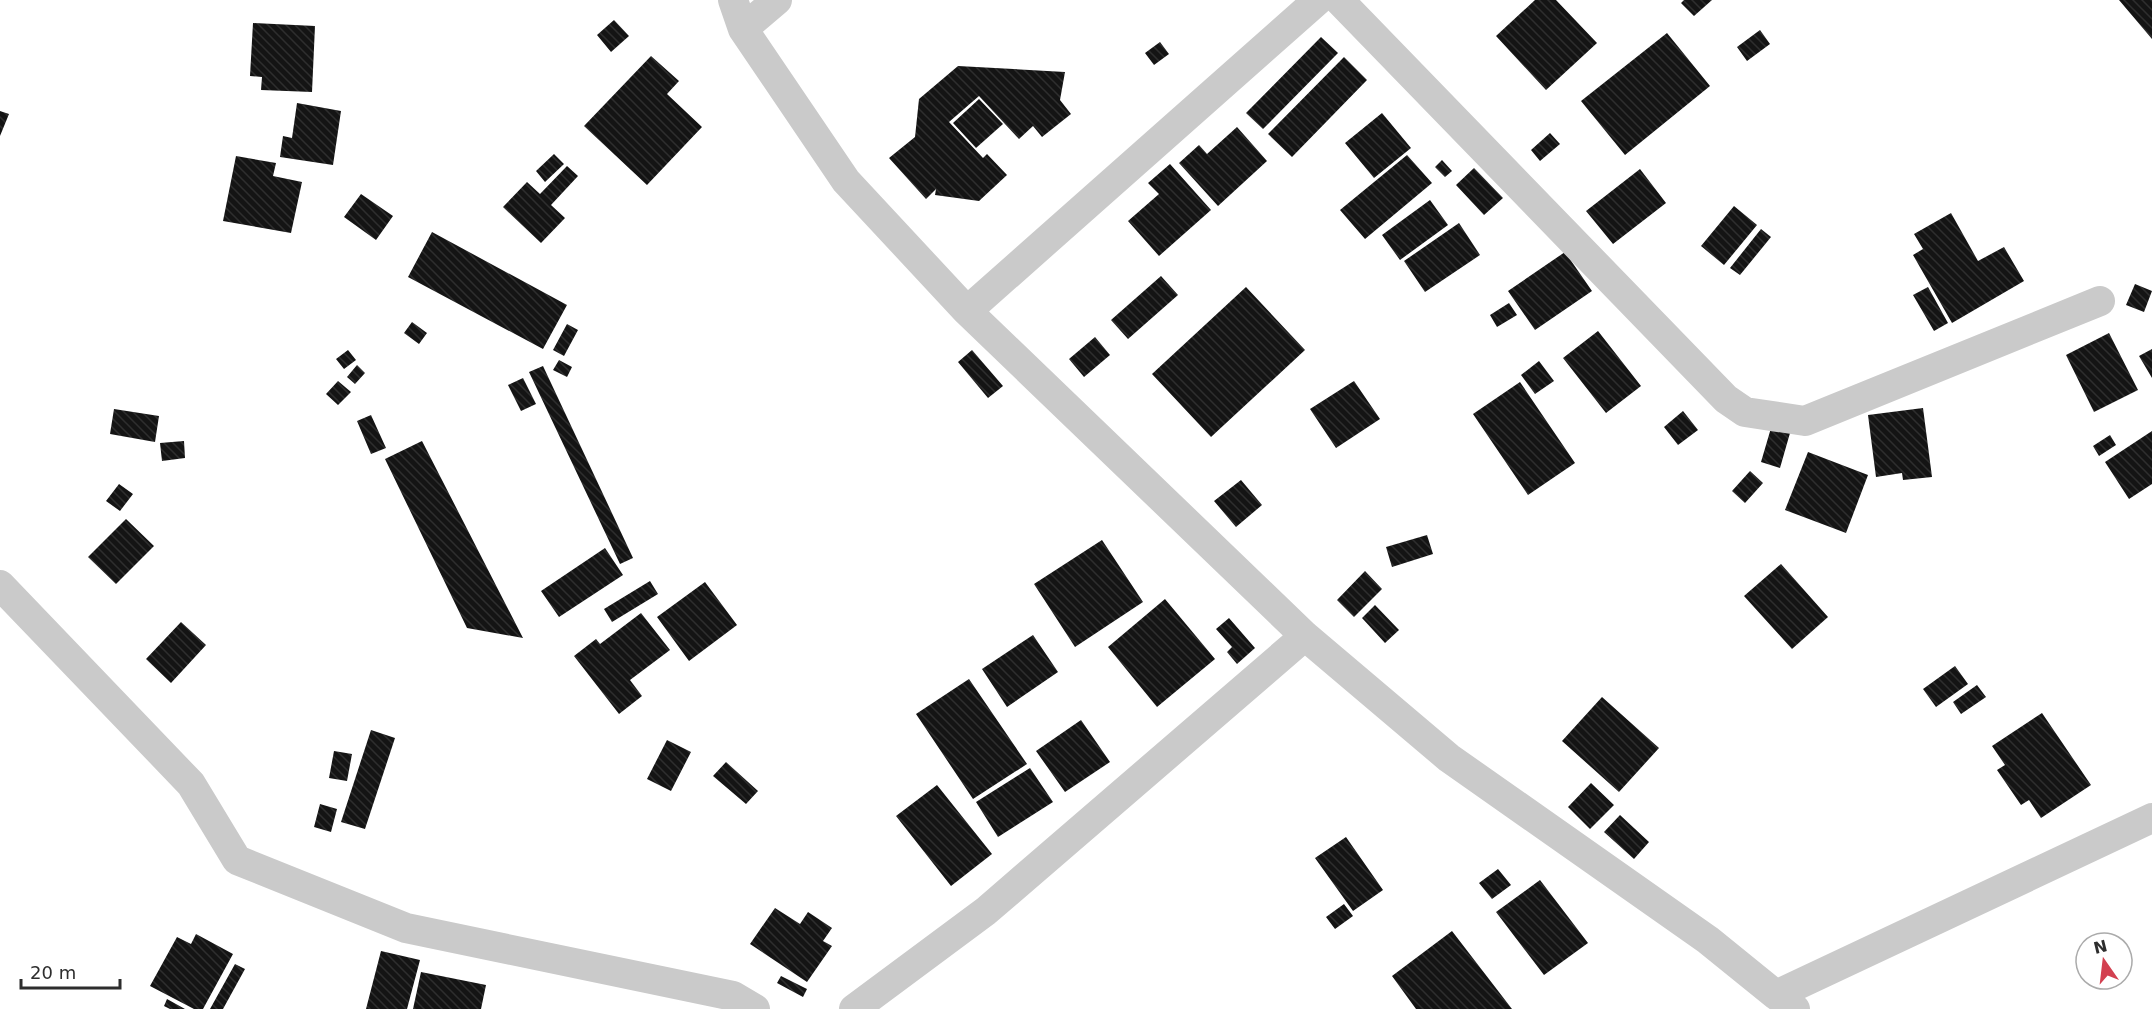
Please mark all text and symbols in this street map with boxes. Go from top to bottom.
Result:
north arrow [2074,931,2134,991]
text: N [2092,936,2109,958]
scale bar [21,952,120,990]
text: 20 m [30,962,76,983]

